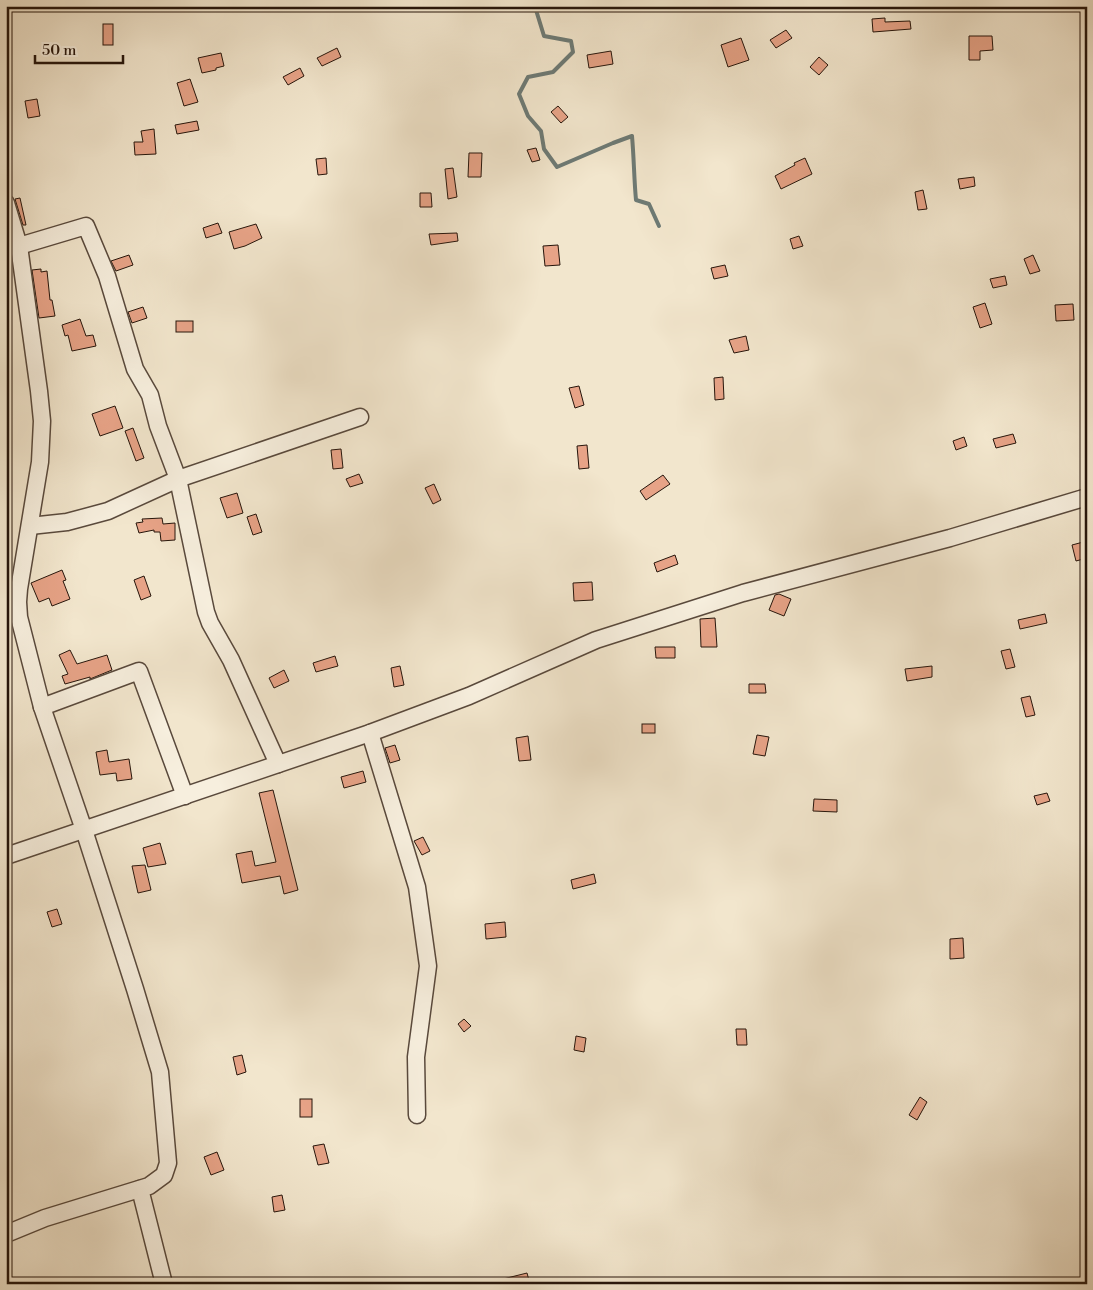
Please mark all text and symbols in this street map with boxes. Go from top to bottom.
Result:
scale bar [35,32,122,64]
text: 50 m [42,41,76,60]

